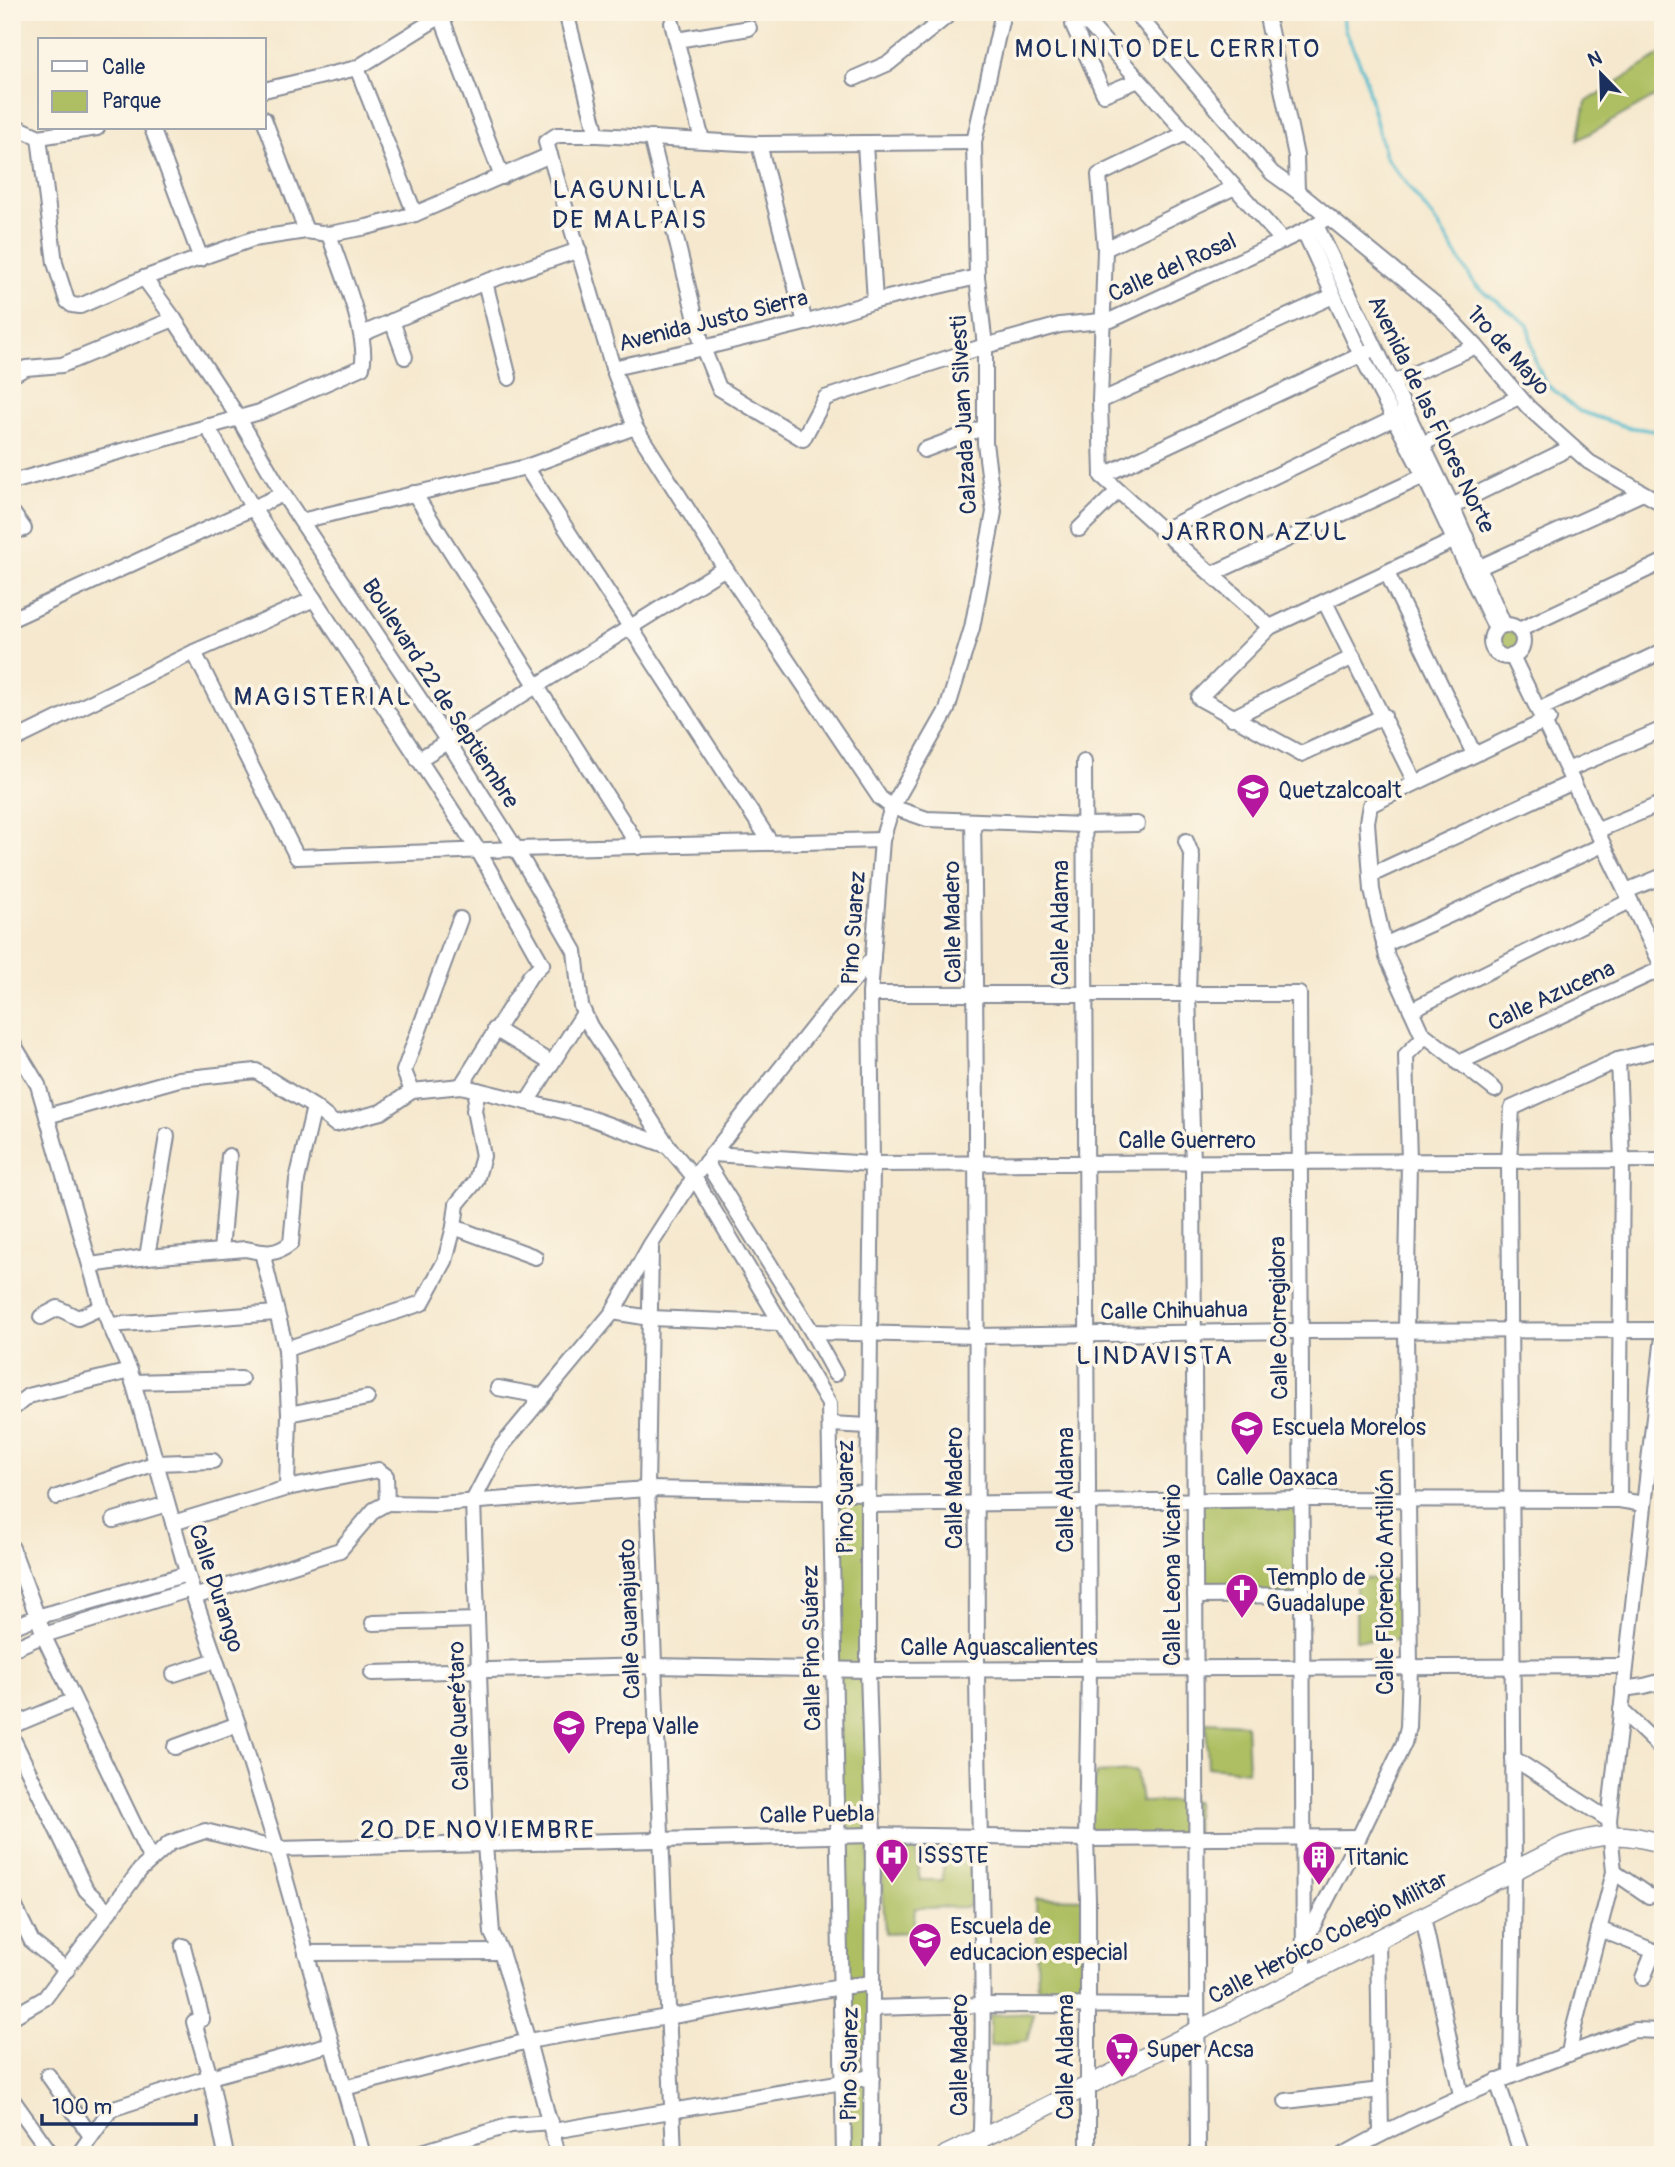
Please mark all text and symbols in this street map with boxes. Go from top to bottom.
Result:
district label: MOLINITO DEL CERRITO [1015,33,1321,65]
legend [38,38,266,130]
north arrow [1566,38,1636,108]
text: N [1584,46,1605,73]
text: Calle [102,54,146,81]
text: Parque [102,88,161,115]
district label: LAGUNILLA DE MALPAIS [552,174,708,236]
street label: Calle del Rosal [1103,226,1241,309]
street label: Avenida Justo Sierra [615,283,811,358]
street label: Avenida de las Flores Norte [1361,291,1502,538]
street label: 1ro de Mayo [1461,299,1557,401]
street label: Calzada Juan Silvesti [944,315,983,515]
district label: JARRON AZUL [1161,516,1349,548]
street label: Boulevard 22 de Septiembre [355,573,526,814]
district label: MAGISTERIAL [233,681,413,713]
school or university icon: Quetzalcoalt [1234,771,1272,820]
place label: Quetzalcoalt [1278,776,1403,805]
street label: Calle Aldama [1046,860,1075,986]
street label: Calle Madero [937,861,968,983]
street label: Pino Suarez [835,870,872,986]
street label: Calle Azucena [1483,953,1619,1037]
street label: Calle Guerrero [1118,1126,1256,1155]
street label: Calle Corregidora [1263,1236,1294,1400]
street label: Calle Chihuahua [1100,1295,1248,1326]
district label: LINDAVISTA [1076,1340,1234,1372]
school or university icon: Escuela Morelos [1228,1408,1266,1457]
place label: Escuela Morelos [1272,1413,1426,1442]
street label: Calle Madero [940,1427,969,1549]
street label: Calle Aldama [1051,1427,1080,1553]
street label: Pino Suarez [831,1440,860,1554]
street label: Calle Oaxaca [1216,1463,1338,1492]
street label: Calle Florencio Antillón [1371,1469,1400,1695]
street label: Calle Leona Vicario [1158,1484,1187,1666]
street label: Calle Durango [182,1520,251,1656]
street label: Calle Guanajuato [612,1538,647,1700]
place label: Templo de Guadalupe [1266,1563,1366,1618]
street label: Calle Pino Suárez [796,1565,827,1731]
church icon: Templo de Guadalupe [1223,1571,1261,1620]
street label: Calle Aguascalientes [900,1633,1098,1662]
street label: Calle Querétaro [441,1641,476,1791]
school or university icon: Prepa Valle [550,1707,588,1756]
place label: Prepa Valle [594,1712,699,1741]
street label: Calle Puebla [759,1799,875,1830]
district label: 20 DE NOVIEMBRE [360,1814,596,1846]
hospital icon: ISSSTE [873,1836,911,1885]
building icon: Titanic [1300,1838,1338,1887]
place label: ISSSTE [917,1841,988,1870]
place label: Titanic [1344,1843,1409,1872]
street label: Calle Heróico Colegio Militar [1203,1864,1453,2011]
place label: Escuela de educacion especial [950,1912,1128,1967]
school or university icon: Escuela de educacion especial [906,1920,944,1969]
street label: Calle Madero [945,1994,974,2116]
street label: Calle Aldama [1051,1994,1080,2120]
street label: Pino Suarez [834,2007,865,2121]
supermarket icon: Super Acsa [1103,2030,1141,2079]
place label: Super Acsa [1146,2035,1254,2064]
scale bar [42,2083,196,2127]
text: 100 m [52,2094,112,2121]

